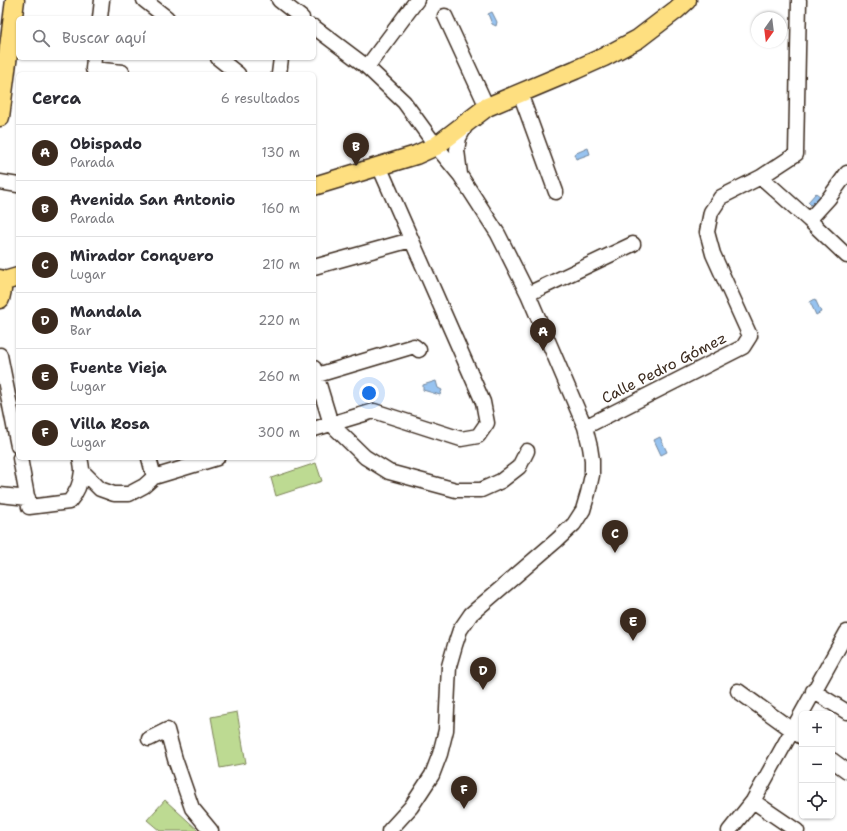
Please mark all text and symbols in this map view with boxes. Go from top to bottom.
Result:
north arrow [751,12,787,48]
search box [16,16,316,60]
icon: search [30,27,52,49]
text: Buscar aquí [62,28,146,48]
text: Cerca [32,87,81,109]
text: 6 resultados [221,90,300,107]
pin: B [343,133,369,166]
text: Obispado [70,134,142,154]
text: A [40,144,50,161]
text: 130 m [262,144,300,161]
text: Parada [70,154,114,171]
text: Avenida San Antonio [70,190,235,210]
text: B [41,200,49,217]
text: 160 m [262,200,300,217]
text: Parada [70,210,114,227]
text: Mirador Conquero [70,246,214,266]
text: C [41,256,49,273]
text: 210 m [262,256,300,273]
text: Lugar [70,266,106,283]
text: Mandala [70,302,142,322]
text: D [40,312,50,329]
text: 220 m [258,312,300,329]
pin: A [530,318,556,351]
text: Bar [70,322,92,339]
street label: Calle Pedro Gómez [598,328,730,408]
text: Fuente Vieja [70,358,167,378]
text: E [41,368,49,385]
text: 260 m [258,368,300,385]
text: Lugar [70,378,106,395]
your location [359,383,379,403]
text: Villa Rosa [70,414,149,434]
text: F [41,424,49,441]
text: 300 m [257,424,300,441]
text: Lugar [70,434,106,451]
pin: C [602,520,628,553]
pin: E [620,608,646,641]
pin: D [470,657,496,690]
map controls [799,711,835,819]
button: + [799,711,835,747]
button: − [799,747,835,783]
pin: F [451,776,477,809]
button: locate [799,783,835,819]

